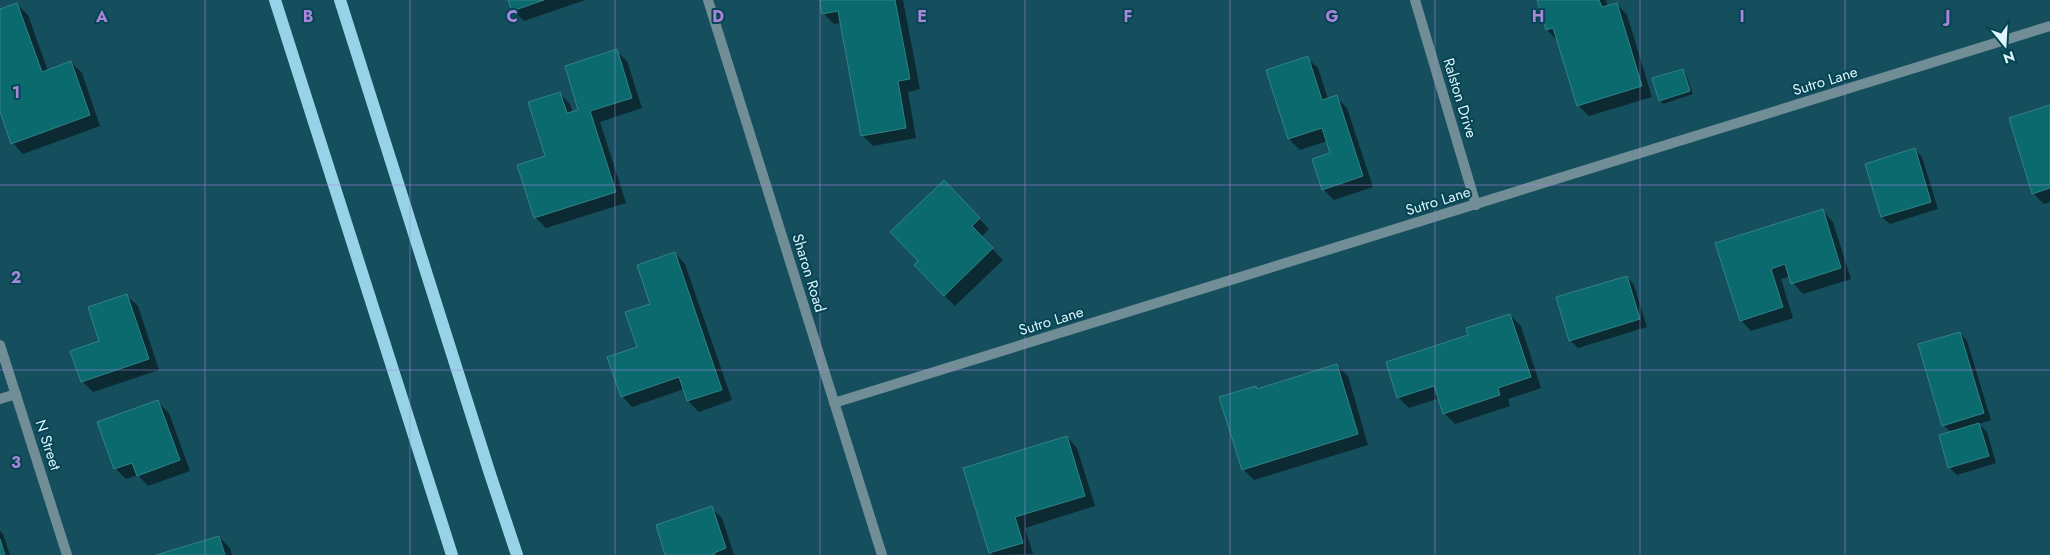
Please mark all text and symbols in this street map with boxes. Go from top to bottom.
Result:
text: A [95,5,108,28]
text: B [303,5,313,28]
text: C [506,5,518,28]
text: D [712,5,724,28]
text: E [917,5,927,28]
text: F [1124,5,1132,28]
text: G [1325,5,1339,28]
text: H [1532,5,1544,28]
text: I [1739,5,1745,28]
text: J [1942,5,1951,28]
north arrow [1980,20,2030,70]
text: N [2001,46,2017,69]
street label: Ralston Drive [1437,55,1483,141]
street label: Sutro Lane [1790,61,1860,101]
text: 1 [12,81,20,104]
street label: Sutro Lane [1403,181,1473,221]
street label: Sharon Road [787,231,831,315]
text: 2 [11,266,21,289]
street label: Sutro Lane [1016,301,1086,341]
street label: N Street [30,417,67,473]
text: 3 [11,451,21,474]

